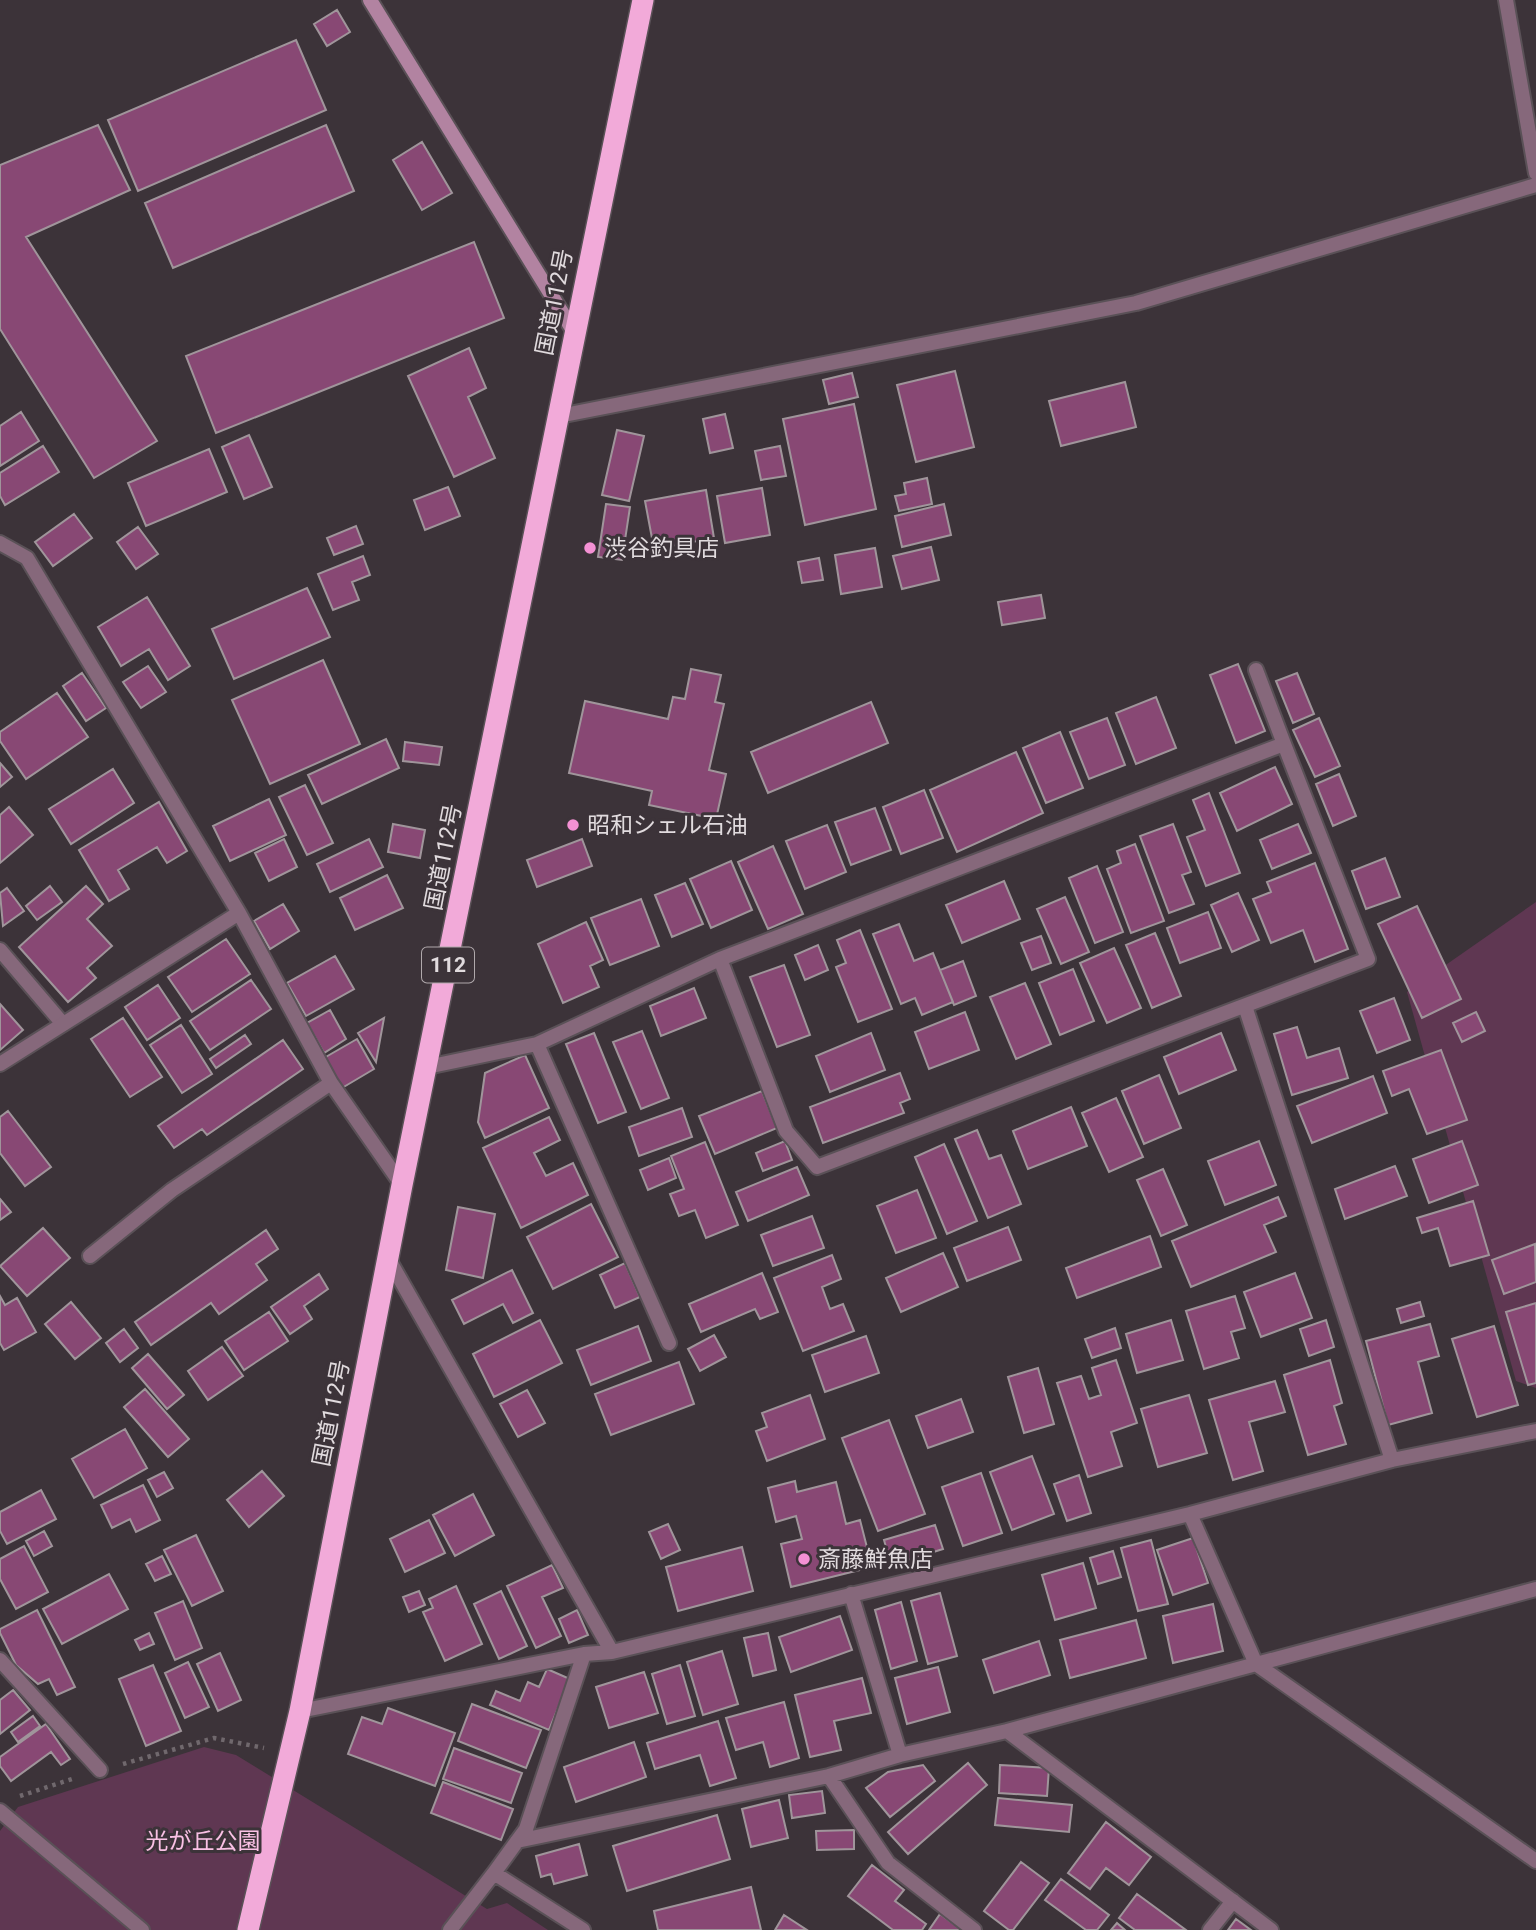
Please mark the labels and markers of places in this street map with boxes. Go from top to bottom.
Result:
place label: 渋谷釣具店 [604,535,719,562]
marker: 渋谷釣具店 [582,540,598,556]
place label: 昭和シェル石油 [587,812,748,839]
marker: 昭和シェル石油 [565,817,581,833]
place label: 斎藤鮮魚店 [818,1546,933,1573]
marker: 斎藤鮮魚店 [796,1551,812,1567]

